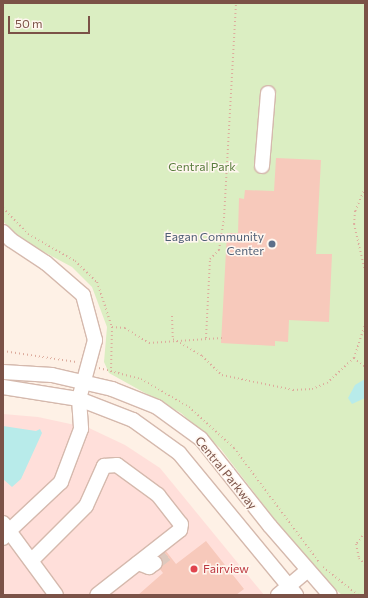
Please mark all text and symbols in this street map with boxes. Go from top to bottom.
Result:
scale bar [10,8,92,34]
text: 50 m [15,16,43,30]
park label: Central Park [168,160,236,174]
place label: Eagan Community Center [165,230,264,258]
marker: Eagan Community Center [267,239,277,249]
street label: Central Parkway [192,434,260,512]
place label: Fairview [203,562,249,576]
marker: Fairview [188,563,200,575]

